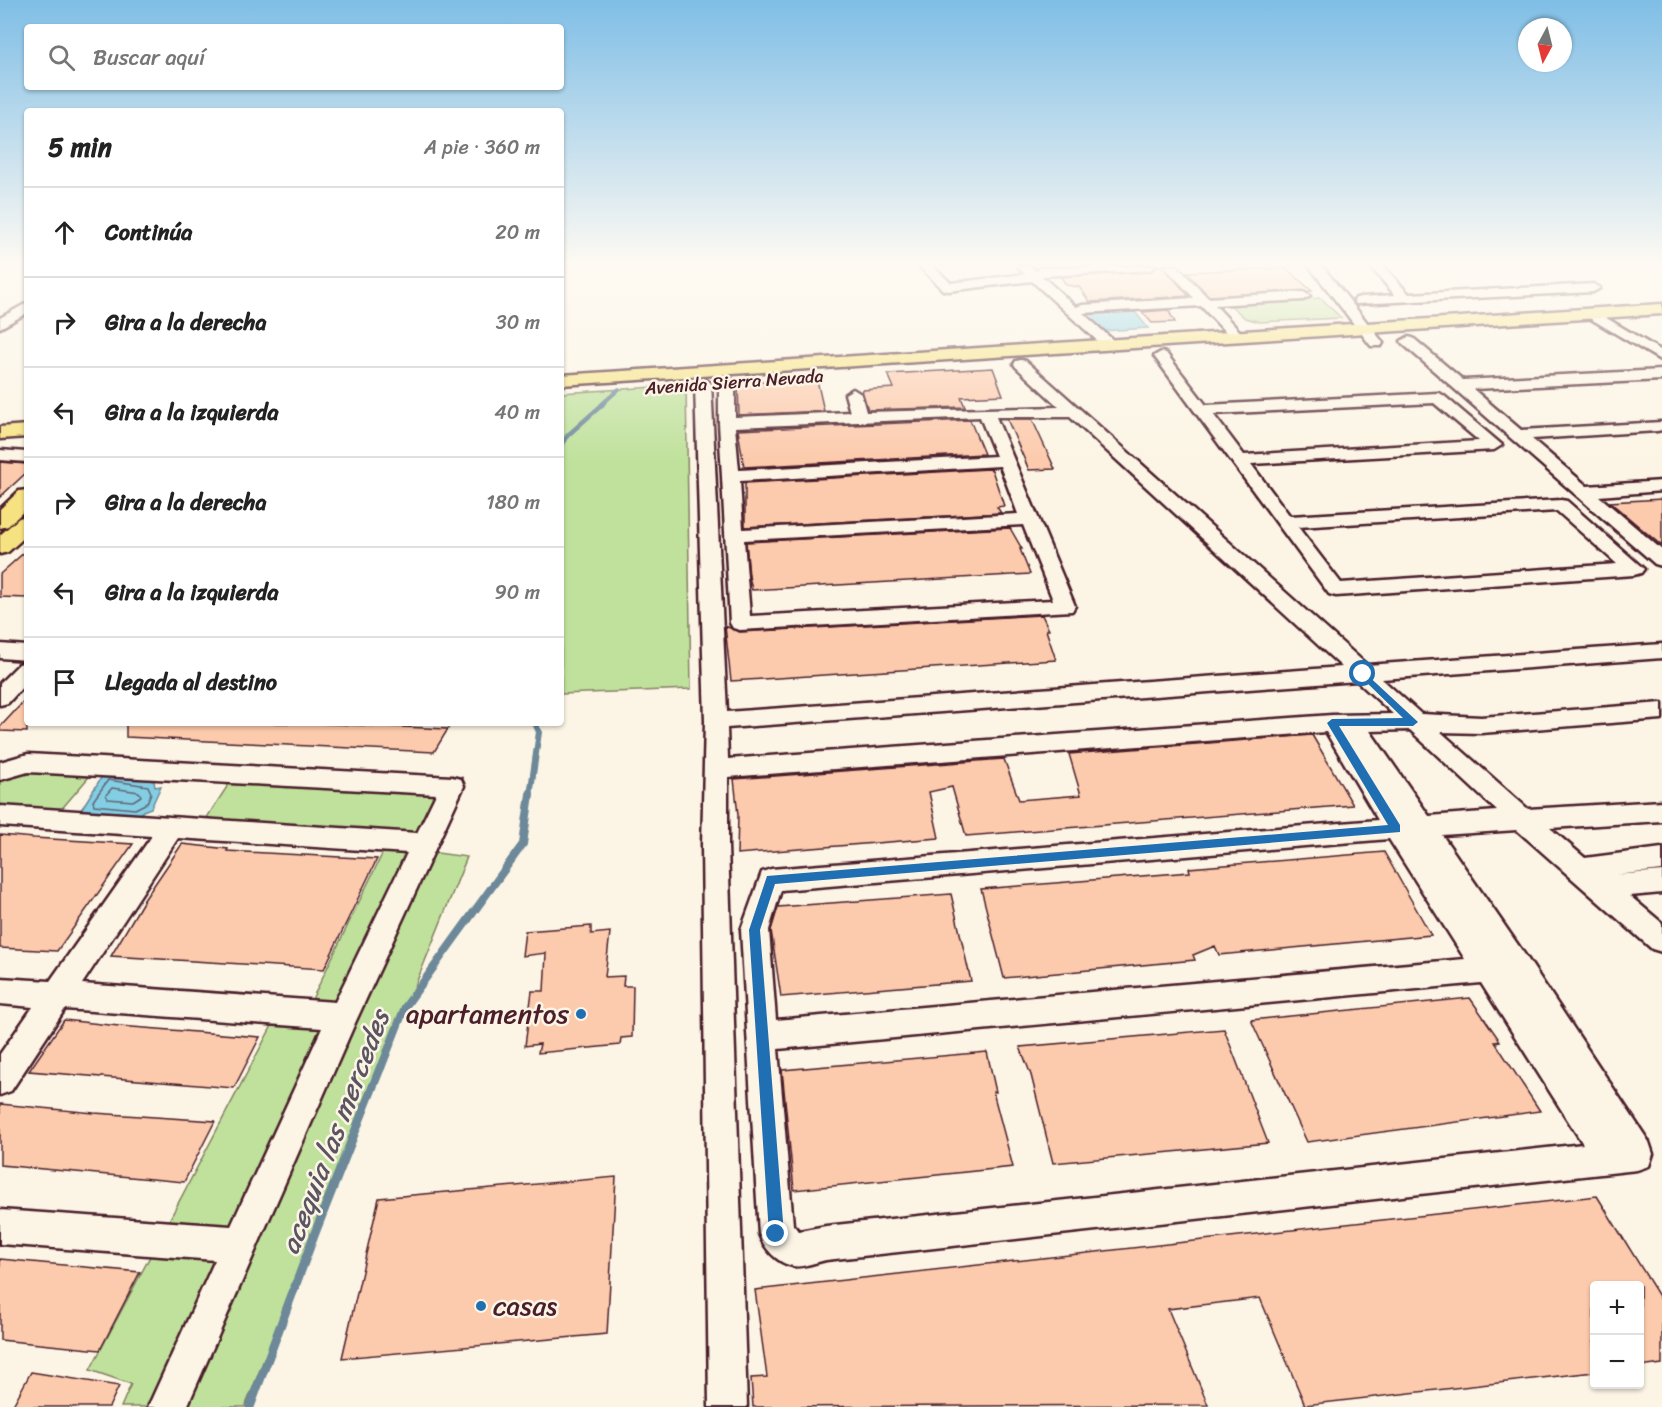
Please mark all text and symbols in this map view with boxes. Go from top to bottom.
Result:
north arrow [1518,18,1572,72]
search box [24,24,564,90]
text: Buscar aquí [93,38,205,77]
icon: search [45,41,78,74]
text: 5 min [48,124,112,170]
text: A pie · 360 m [424,130,540,165]
text: Continúa [105,213,192,252]
text: 20 m [495,215,540,250]
icon: ahead [48,216,81,249]
text: Gira a la derecha [105,303,266,342]
text: 30 m [496,305,540,340]
icon: right [48,306,81,339]
street label: Avenida Sierra Nevada [643,360,824,404]
text: Gira a la izquierda [105,393,278,432]
text: 40 m [494,395,540,430]
icon: left [48,396,81,429]
text: Gira a la derecha [105,483,266,522]
text: 180 m [486,485,540,520]
icon: right [48,486,81,519]
text: Gira a la izquierda [105,573,278,612]
text: 90 m [495,575,540,610]
icon: left [48,576,81,609]
route start [1349,660,1375,686]
text: Llegada al destino [105,663,277,702]
icon: arrive [48,666,81,699]
place label: apartamentos [406,990,570,1038]
water label: acequia las mercedes [265,1000,405,1261]
marker: apartamentos [574,1007,588,1021]
route end [762,1220,788,1246]
map controls [1590,1281,1644,1389]
button: + [1590,1281,1644,1335]
place label: casas [493,1282,557,1330]
marker: casas [474,1299,488,1313]
button: − [1590,1335,1644,1389]

